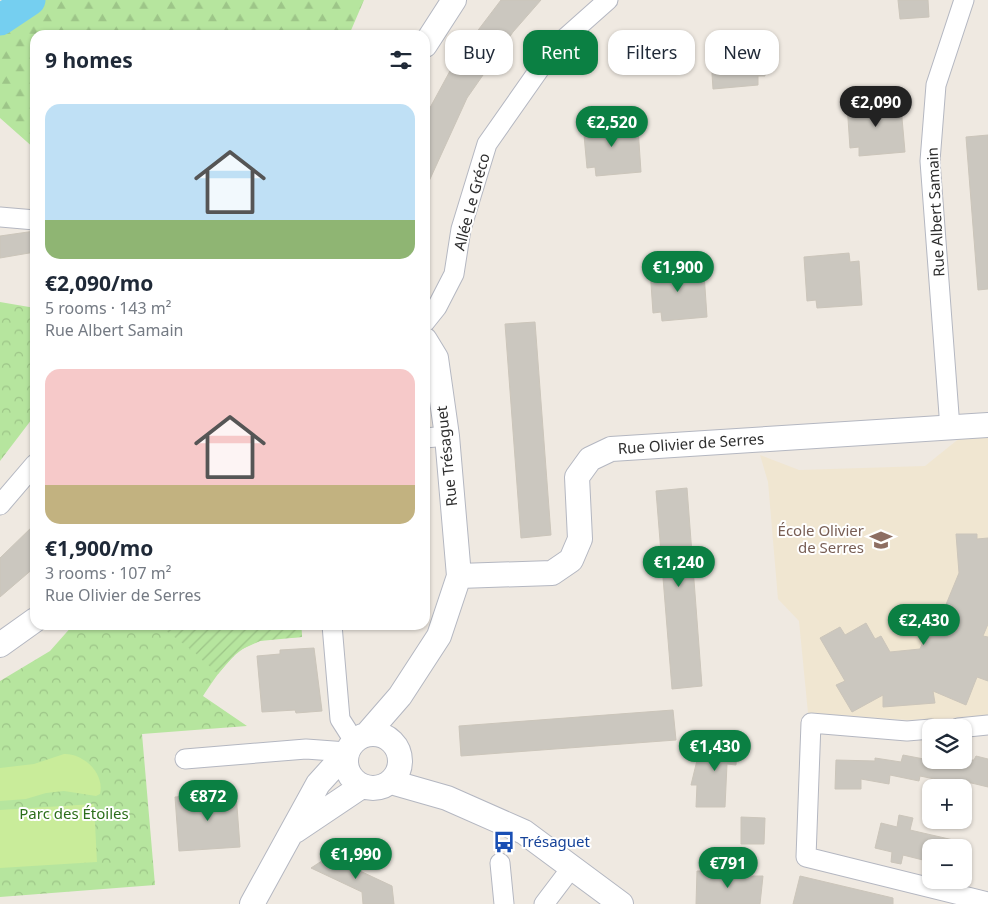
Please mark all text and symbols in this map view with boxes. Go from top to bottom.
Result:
chip: Buy [445,30,513,75]
chip: Rent [523,30,598,75]
chip: Filters [608,30,695,75]
chip: New [705,30,779,75]
text: 9 homes [45,46,133,74]
icon: filters [387,46,415,74]
pin: €2,090 [835,86,917,128]
text: €2,090 [851,91,901,113]
pin: €2,520 [571,106,653,148]
text: €2,520 [587,111,637,133]
icon: home [185,137,275,227]
street label: Rue Albert Samain [922,147,948,277]
street label: Allée Le Gréco [448,151,494,253]
pin: €1,900 [637,250,719,293]
text: €1,900 [653,256,703,278]
text: €2,090/mo [45,269,153,297]
text: 5 rooms · 143 m² [45,297,171,319]
text: Rue Albert Samain [45,319,184,341]
icon: home [185,402,275,492]
street label: Rue Trésaguet [431,404,461,507]
street label: Rue Olivier de Serres [617,428,765,458]
place label: École Olivier de Serres [778,520,864,557]
school or university icon: École Olivier de Serres [868,527,894,553]
text: €1,900/mo [45,534,153,562]
pin: €1,240 [638,546,720,588]
text: €1,240 [654,551,704,573]
text: 3 rooms · 107 m² [45,562,171,584]
text: Rue Olivier de Serres [45,584,201,606]
pin: €2,430 [883,604,965,646]
text: €2,430 [899,609,949,631]
map controls [922,719,972,889]
button: layers [922,719,972,769]
pin: €1,430 [674,730,756,772]
text: €1,430 [690,735,740,757]
button: + [922,779,972,829]
pin: €872 [178,780,238,822]
text: €872 [190,785,226,807]
park label: Parc des Étoiles [19,803,129,823]
bus stop icon: Trésaguet [491,829,517,855]
place label: Trésaguet [520,831,591,851]
pin: €1,990 [315,838,397,880]
button: − [922,839,972,889]
text: €1,990 [331,843,381,865]
pin: €791 [698,846,758,889]
text: €791 [710,852,746,874]

